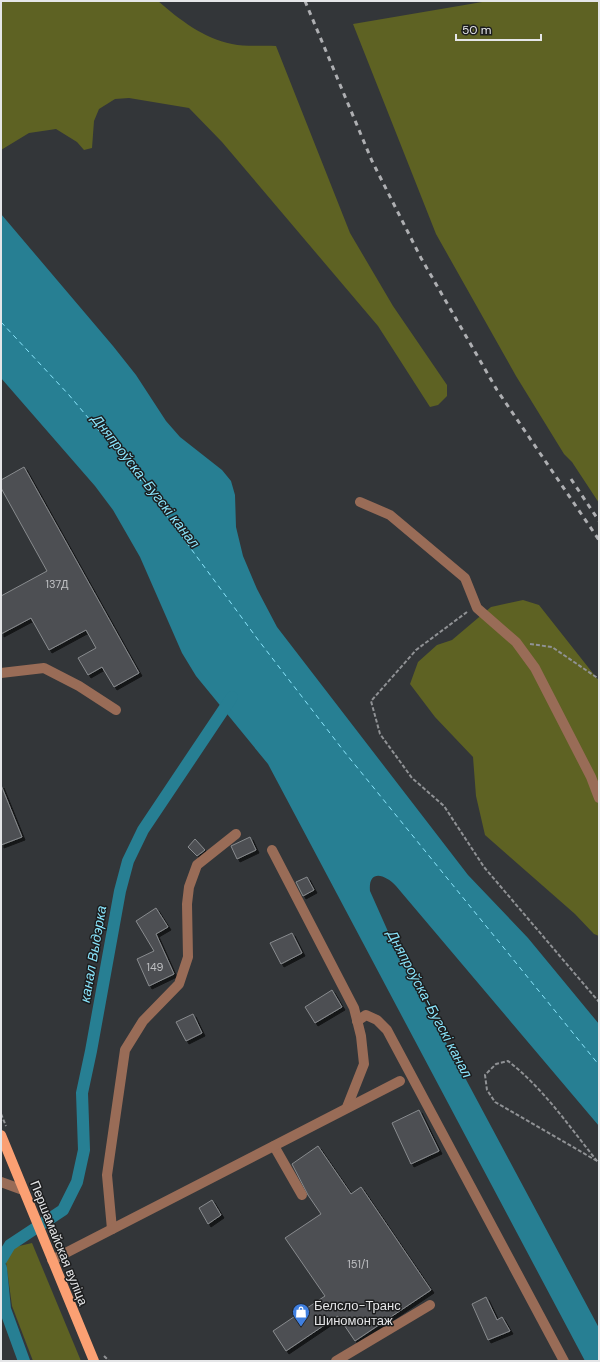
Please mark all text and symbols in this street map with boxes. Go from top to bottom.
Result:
scale bar [456,16,541,42]
text: 50 m [462,22,491,38]
water label: Дняпроўска-Бугскі канал [87,409,204,552]
house number: 137Д [45,577,69,591]
water label: канал Выдэрка [76,904,110,1004]
water label: Дняпроўска-Бугскі канал [382,925,477,1081]
house number: 149 [146,960,164,974]
street label: Першамайская вуліца [26,1178,92,1309]
house number: 151/1 [347,1257,369,1271]
place label: Белсло-Транс Шиномонтаж [314,1297,401,1329]
shop icon: Белсло-Транс Шиномонтаж [291,1302,311,1327]

